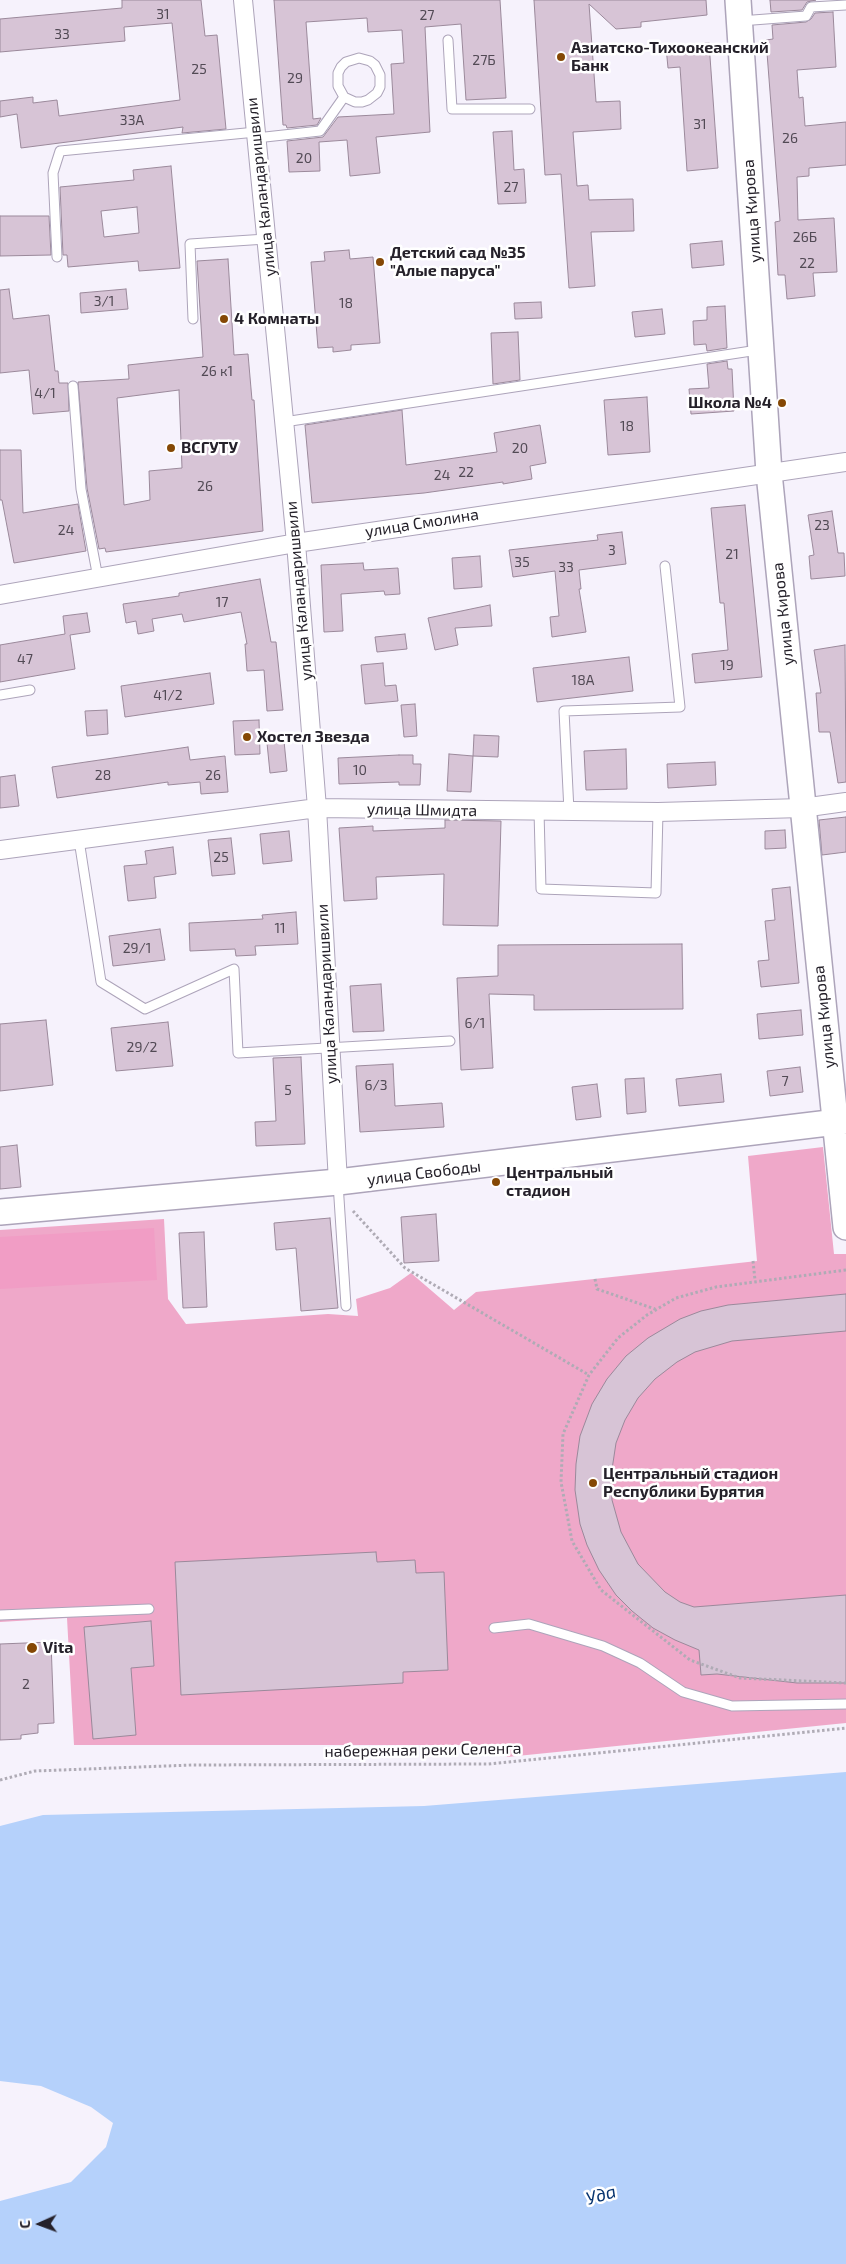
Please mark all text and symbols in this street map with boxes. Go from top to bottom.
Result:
house number: 31 [156,6,170,22]
house number: 27 [419,7,435,23]
house number: 33 [54,26,70,42]
place label: Азиатско-Тихоокеанский Банк [571,38,769,76]
marker: Азиатско-Тихоокеанский Банк [555,51,567,63]
house number: 27Б [472,52,496,68]
house number: 25 [191,61,207,77]
house number: 29 [287,70,303,86]
street label: улица Каландаришвили [242,96,280,278]
house number: 33А [120,112,144,128]
house number: 31 [693,116,707,132]
house number: 26 [782,130,798,146]
house number: 20 [296,150,312,166]
street label: улица Кирова [739,159,765,263]
house number: 27 [503,179,519,195]
house number: 26Б [793,229,817,245]
place label: Детский сад №35 "Алые паруса" [390,243,526,281]
house number: 22 [799,255,815,271]
marker: Детский сад №35 "Алые паруса" [374,256,386,268]
house number: 3/1 [94,293,114,309]
house number: 18 [339,295,353,311]
place label: 4 Комнаты [234,309,319,329]
marker: 4 Комнаты [218,313,230,325]
house number: 26 к1 [201,363,233,379]
house number: 4/1 [34,385,56,401]
place label: Школа №4 [688,393,772,413]
marker: Школа №4 [776,397,788,409]
house number: 18 [620,418,634,434]
place label: ВСГУТУ [181,438,238,458]
house number: 20 [512,440,528,456]
marker: ВСГУТУ [165,442,177,454]
house number: 22 [458,464,474,480]
house number: 24 [434,467,450,483]
house number: 26 [197,478,213,494]
street label: улица Каландаришвили [282,500,316,682]
street label: улица Смолина [364,505,480,541]
house number: 23 [814,517,830,533]
house number: 24 [58,522,74,538]
house number: 3 [608,542,616,558]
house number: 21 [725,546,739,562]
house number: 35 [514,554,530,570]
house number: 33 [558,559,574,575]
street label: улица Кирова [768,562,798,666]
house number: 17 [216,594,228,610]
house number: 47 [17,651,33,667]
house number: 19 [720,657,734,673]
house number: 18А [572,672,594,688]
house number: 41/2 [153,687,183,703]
place label: Хостел Звезда [257,727,370,747]
marker: Хостел Звезда [241,731,253,743]
house number: 10 [353,762,367,778]
house number: 28 [95,767,111,783]
house number: 26 [205,767,221,783]
street label: улица Шмидта [367,799,477,821]
house number: 25 [213,849,229,865]
street label: улица Каландаришвили [313,903,341,1085]
house number: 11 [274,920,286,936]
house number: 29/1 [123,940,151,956]
street label: улица Кирова [809,965,839,1069]
house number: 6/1 [465,1015,485,1031]
house number: 29/2 [127,1039,157,1055]
house number: 7 [781,1073,789,1089]
house number: 6/3 [364,1077,388,1093]
house number: 5 [284,1082,292,1098]
street label: улица Свободы [366,1157,482,1189]
place label: Центральный стадион [506,1163,613,1201]
marker: Центральный стадион [490,1176,502,1188]
place label: Центральный стадион Республики Бурятия [603,1464,778,1502]
marker: Центральный стадион Республики Бурятия [587,1477,599,1489]
place label: Vita [43,1638,73,1658]
marker: Vita [25,1641,39,1655]
house number: 2 [22,1676,30,1692]
street label: набережная реки Селенга [324,1739,522,1761]
water label: Уда [583,2180,619,2210]
north arrow [15,2199,65,2249]
text: С [16,2220,33,2229]

